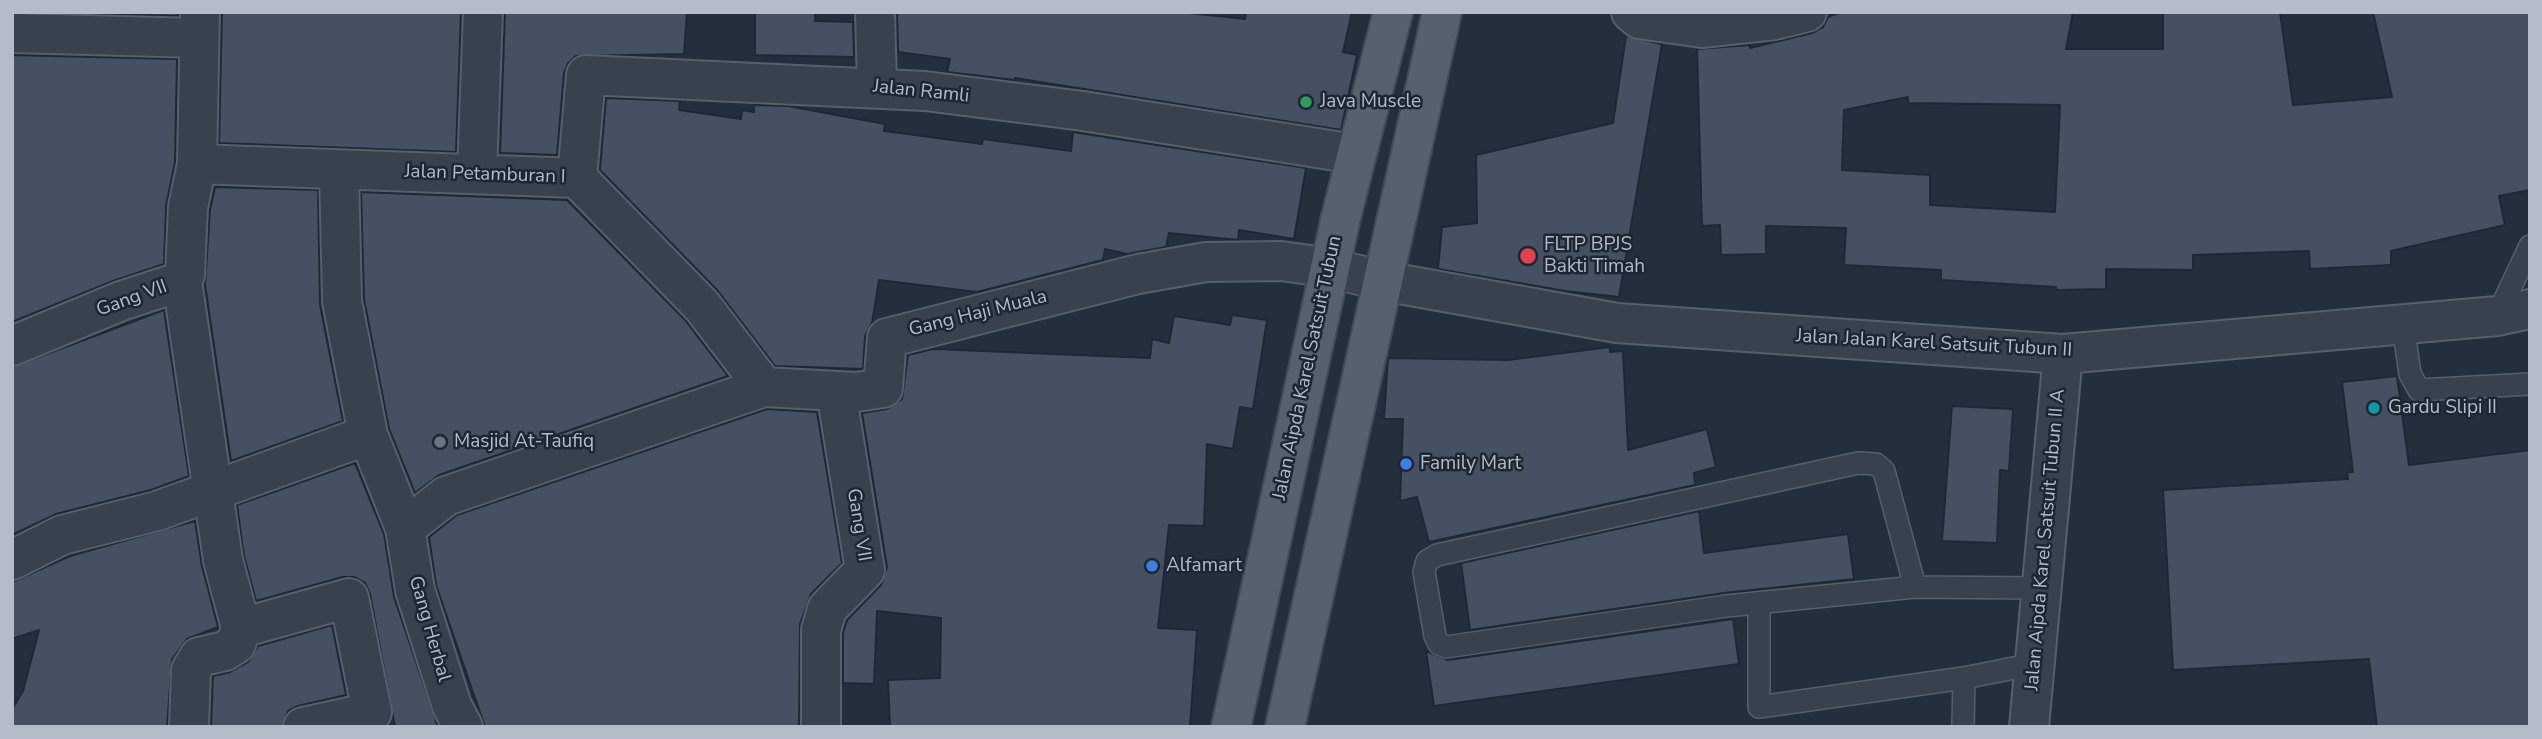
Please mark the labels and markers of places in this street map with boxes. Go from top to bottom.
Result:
place label: Java Muscle [1320,91,1421,113]
marker: Java Muscle [1298,94,1314,110]
place label: FLTP BPJS Bakti Timah [1544,234,1645,278]
marker: FLTP BPJS Bakti Timah [1518,246,1538,266]
place label: Gardu Slipi II [2388,397,2497,419]
marker: Gardu Slipi II [2366,400,2382,416]
place label: Masjid At-Taufiq [454,431,594,453]
marker: Masjid At-Taufiq [432,434,448,450]
place label: Family Mart [1420,453,1521,475]
marker: Family Mart [1398,456,1414,472]
place label: Alfamart [1166,555,1242,577]
marker: Alfamart [1144,558,1160,574]

